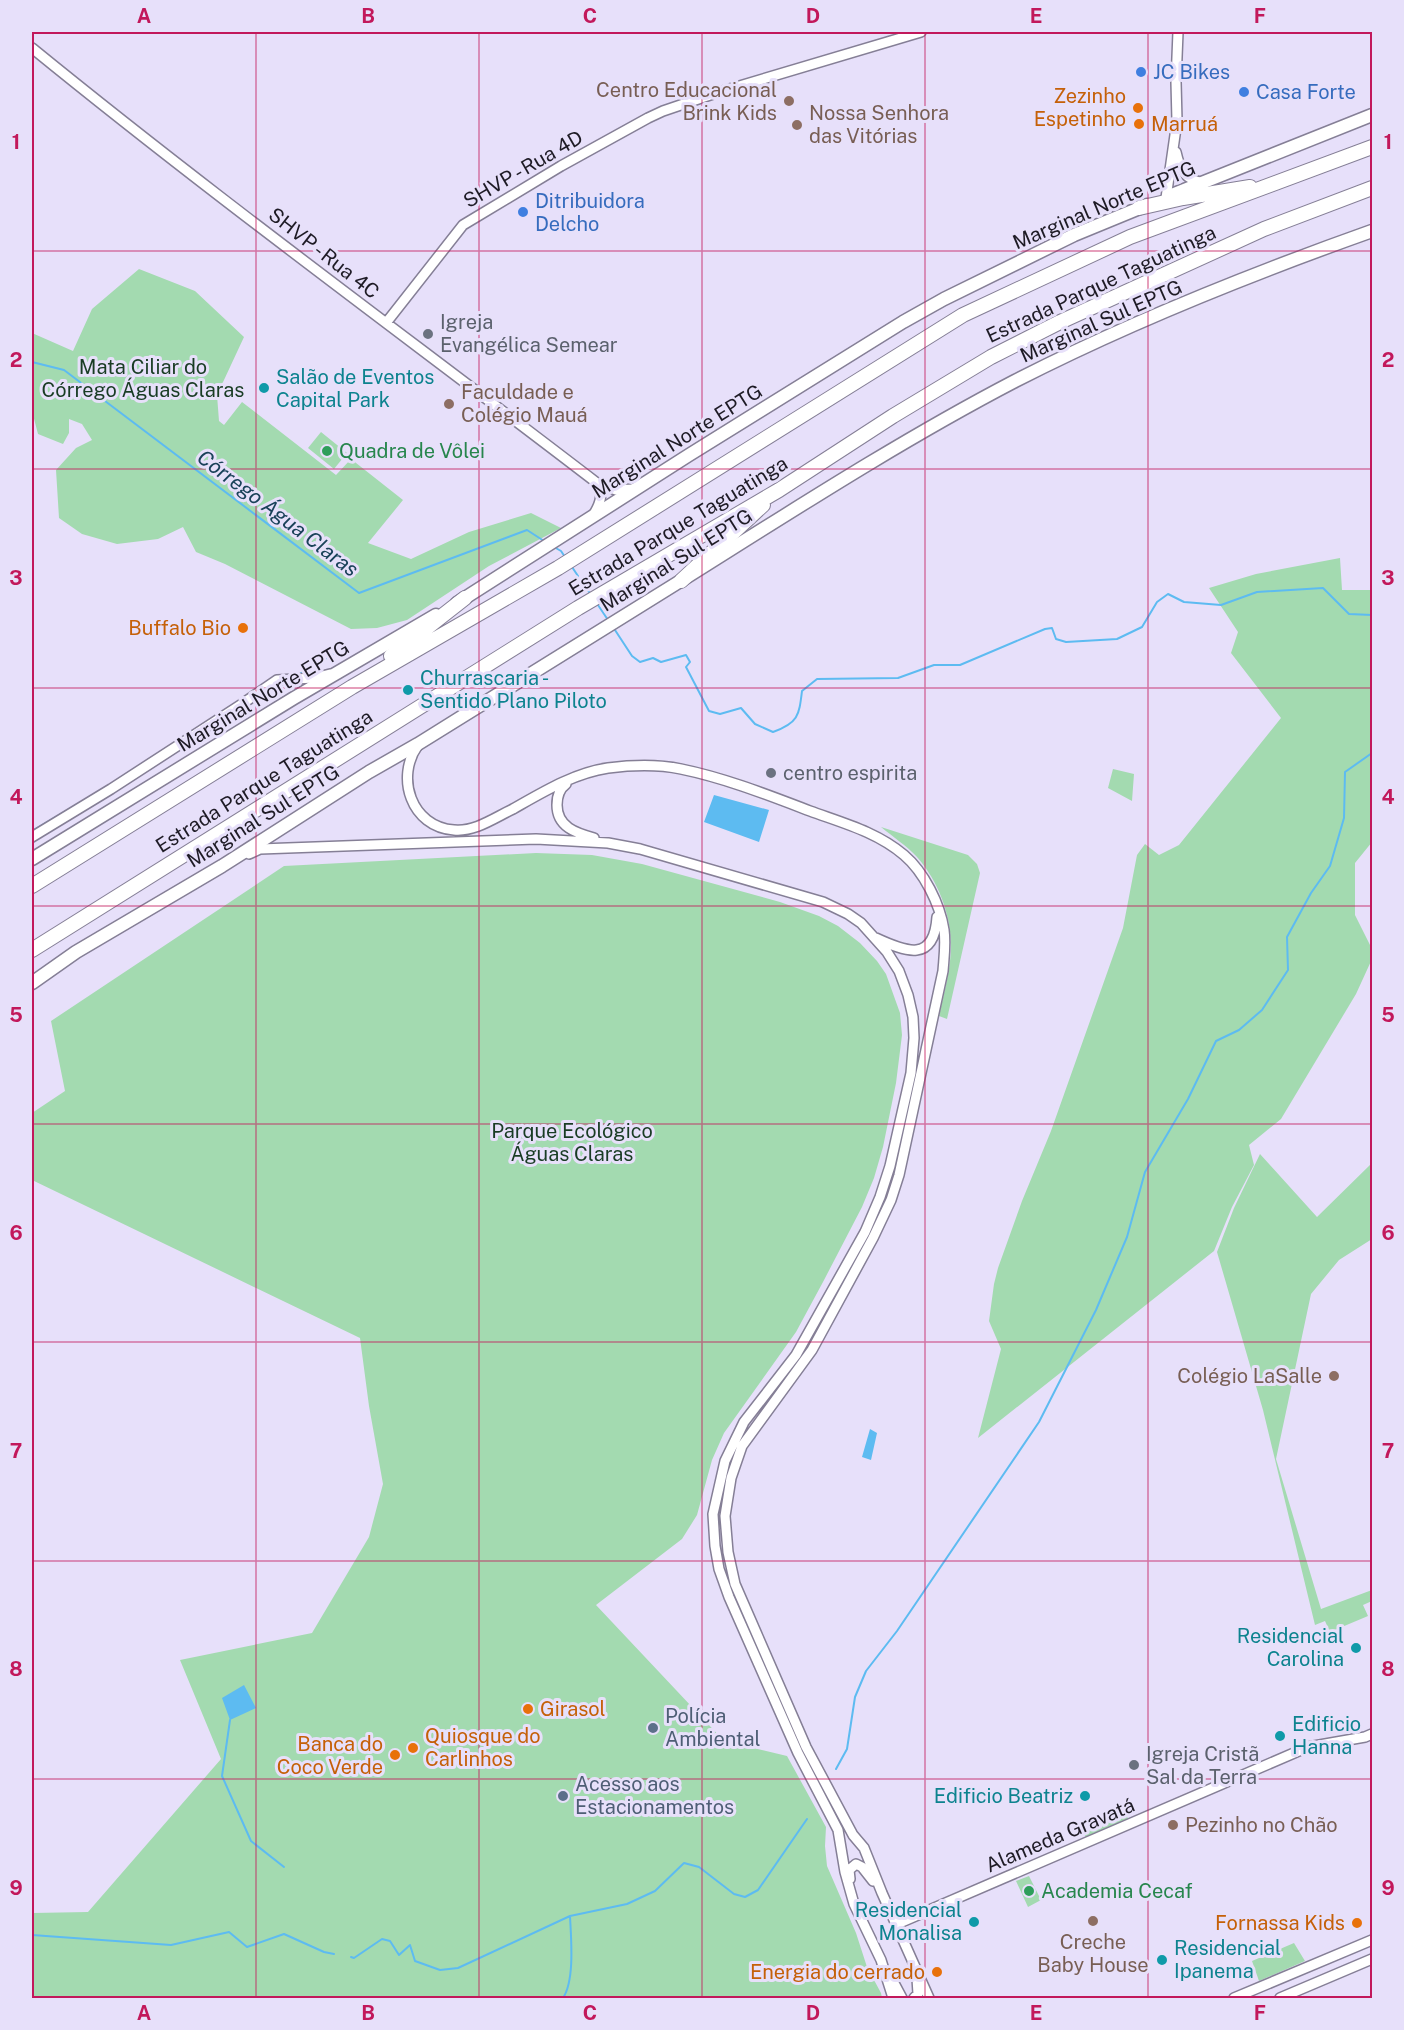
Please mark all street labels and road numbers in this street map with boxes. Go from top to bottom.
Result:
street label: SHVP - Rua 4D [459,125,587,213]
street label: Marginal Norte EPTG [1009,156,1199,254]
street label: SHVP - Rua 4C [264,202,384,304]
street label: Estrada Parque Taguatinga [982,220,1220,348]
street label: Marginal Sul EPTG [1016,274,1186,368]
street label: Marginal Norte EPTG [587,379,767,503]
street label: Estrada Parque Taguatinga [564,451,792,601]
street label: Marginal Sul EPTG [595,503,757,617]
street label: Marginal Norte EPTG [173,635,353,757]
street label: Estrada Parque Taguatinga [151,704,377,858]
street label: Marginal Sul EPTG [182,759,344,873]
street label: Alameda Gravatá [982,1793,1138,1877]

